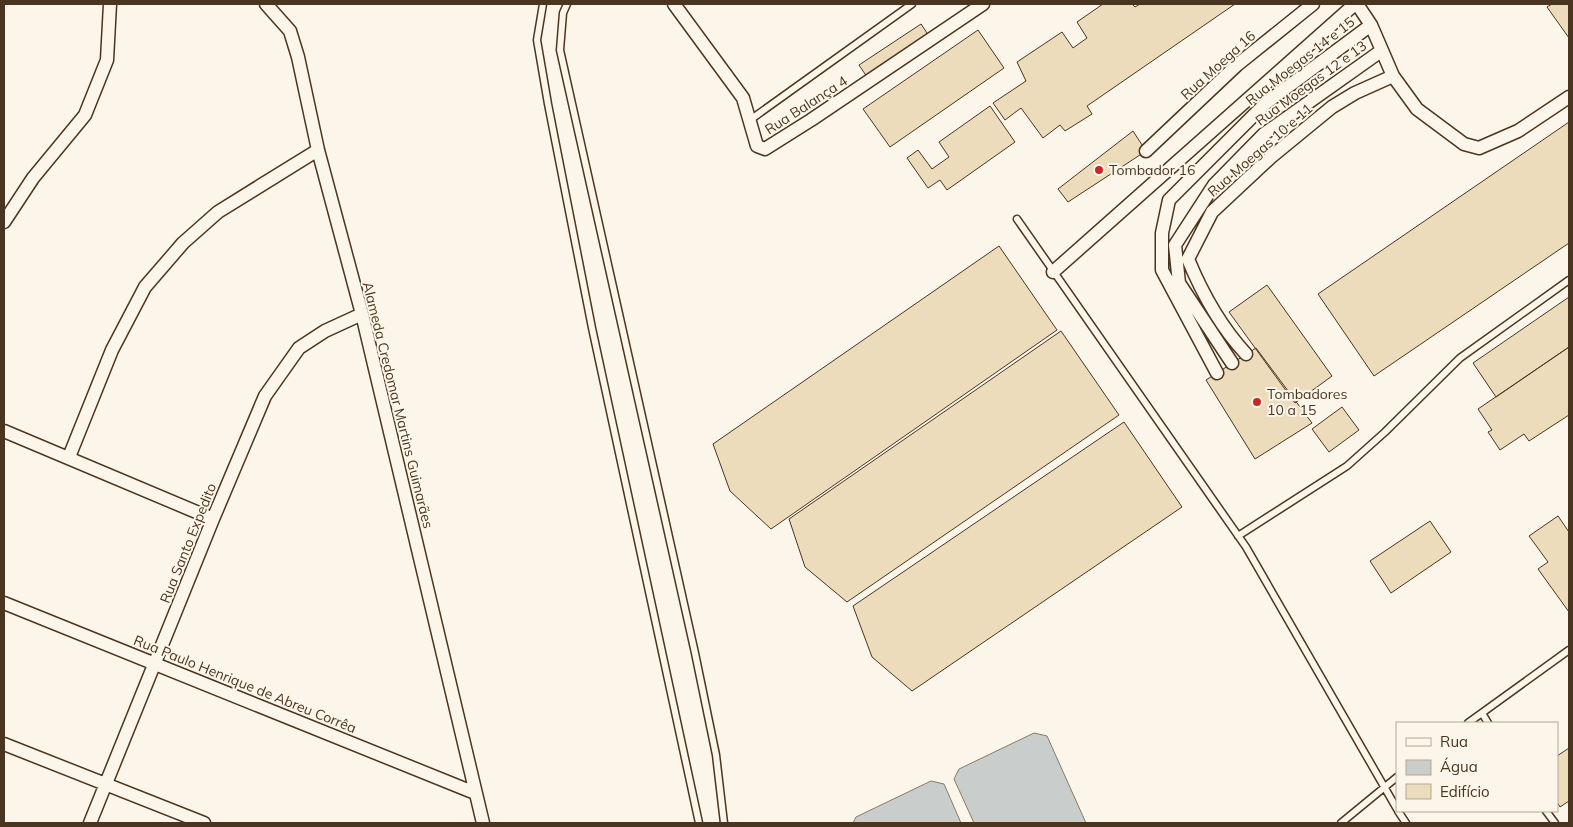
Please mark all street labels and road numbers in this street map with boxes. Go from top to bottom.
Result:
street label: Rua Moegas 14 e 15 [1242,13,1358,109]
street label: Rua Moega 16 [1177,27,1259,103]
street label: Rua Moegas 12 e 13 [1252,37,1370,129]
street label: Rua Balança 4 [761,71,851,138]
street label: Rua Moegas 10 e 11 [1204,99,1316,201]
street label: Alameda Credomar Martins Guimarães [359,280,437,530]
street label: Rua Santo Expedito [156,480,220,606]
street label: Rua Paulo Henrique de Abreu Corrêa [131,631,359,737]

